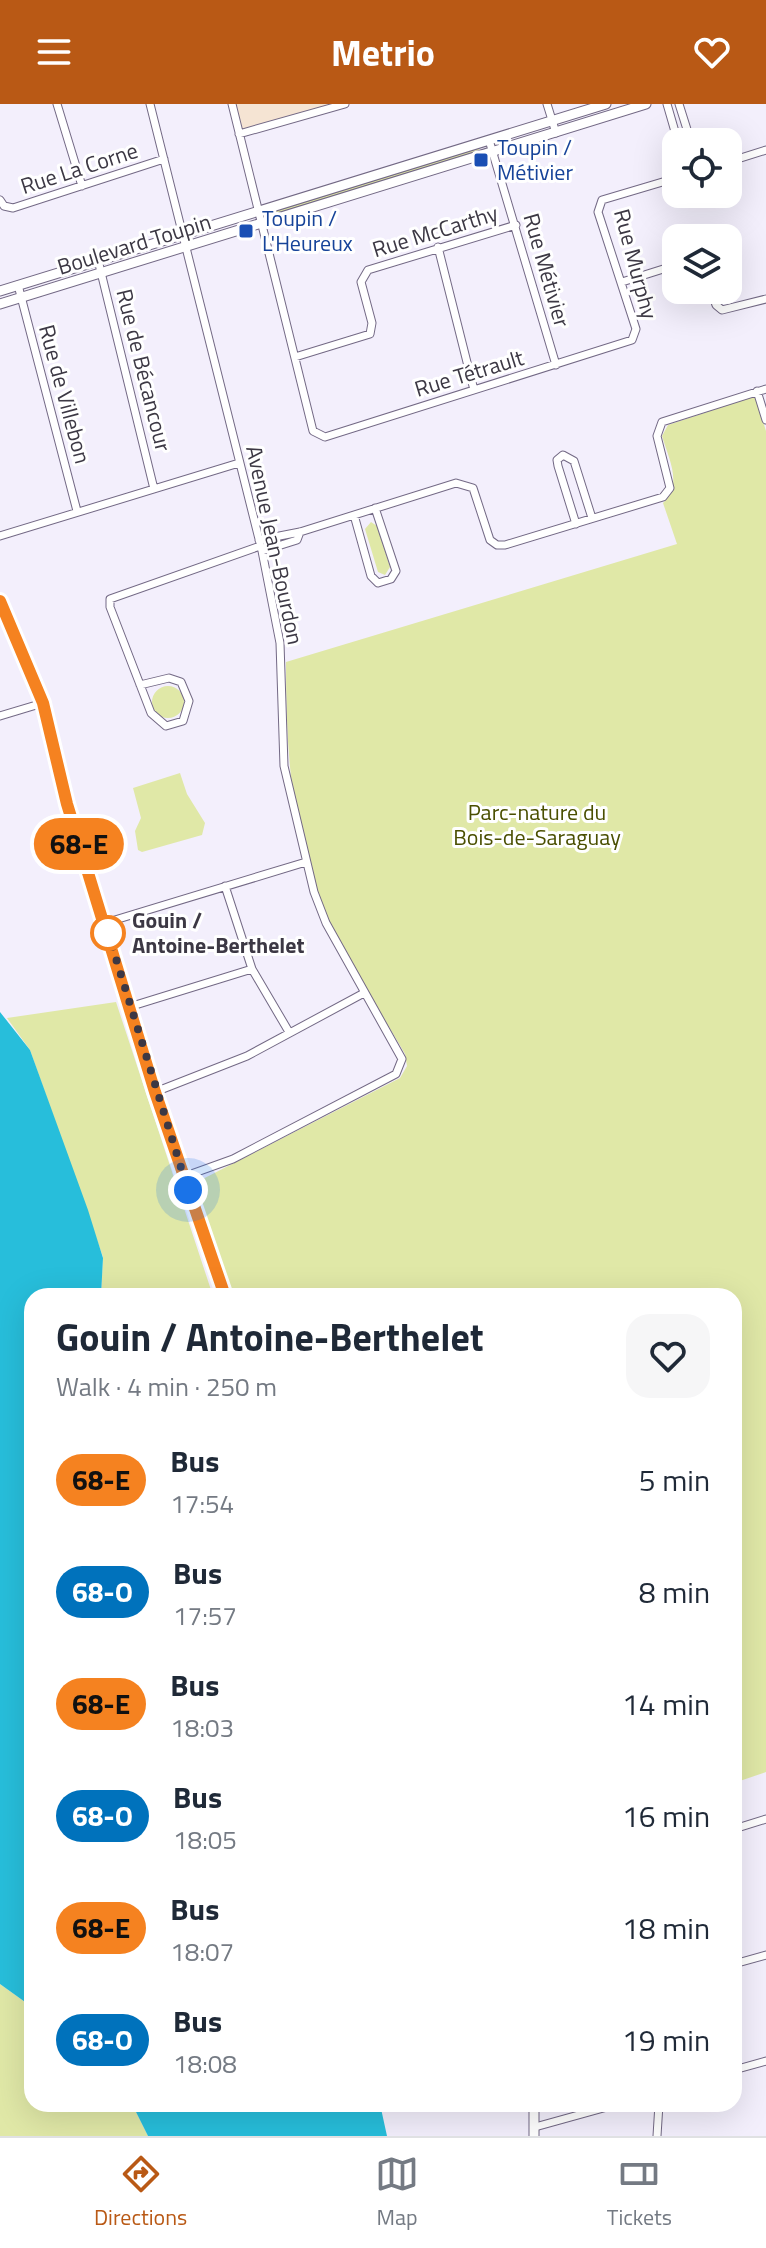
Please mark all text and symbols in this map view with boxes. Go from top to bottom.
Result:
text: Metrio [331,25,435,80]
icon: menu [32,30,76,74]
icon: heart [690,30,734,74]
map controls [662,128,742,304]
button: locate [662,128,742,208]
place label: Toupin / Métivier [497,130,573,189]
street label: Rue La Corne [16,133,142,203]
marker: Toupin / Métivier [472,151,490,169]
street label: Rue McCarthy [368,196,502,266]
place label: Toupin / L'Heureux [262,201,353,260]
street label: Boulevard Toupin [53,204,215,284]
street label: Rue Murphy [605,205,667,323]
street label: Rue Métivier [515,209,580,331]
marker: Toupin / L'Heureux [237,222,255,240]
button: layers [662,224,742,304]
street label: Rue de Bécancour [107,285,181,455]
street label: Rue de Villebon [30,321,100,467]
street label: Rue Tétrault [410,340,528,406]
street label: Avenue Jean-Bourdon [237,442,313,648]
park label: Parc-nature du Bois-de-Saraguay [453,795,621,854]
line badge: 68-E [23,818,135,870]
text: 68-E [50,822,108,865]
place label: Gouin / Antoine-Berthelet [132,903,305,962]
marker: Gouin / Antoine-Berthelet [91,916,125,950]
your location [168,1170,208,1210]
text: Gouin / Antoine-Berthelet [56,1308,484,1366]
button: heart [626,1314,710,1398]
text: Walk · 4 min · 250 m [56,1367,277,1406]
text: Bus [170,1438,219,1484]
text: 5 min [639,1457,710,1503]
text: 68-E [72,1458,130,1501]
text: 17:54 [170,1484,234,1523]
text: Bus [173,1550,222,1596]
text: 8 min [639,1569,710,1615]
text: 68-O [72,1570,133,1613]
text: 17:57 [173,1596,237,1635]
text: Bus [170,1662,219,1708]
text: 14 min [622,1681,710,1727]
text: 68-E [72,1682,130,1725]
text: 18:03 [170,1708,234,1747]
text: Bus [173,1774,222,1820]
text: 16 min [622,1793,710,1839]
text: 68-O [72,1794,133,1837]
text: 18:05 [173,1820,237,1859]
text: Bus [170,1886,219,1932]
text: 18 min [622,1905,710,1951]
text: 68-E [72,1906,130,1949]
text: 18:07 [170,1932,234,1971]
text: Bus [173,1998,222,2044]
text: 19 min [622,2017,710,2063]
text: 68-O [72,2018,133,2061]
text: 18:08 [173,2044,237,2083]
tab: Directions [94,2152,187,2234]
tab: Map [375,2152,419,2234]
tab: Tickets [607,2152,672,2234]

